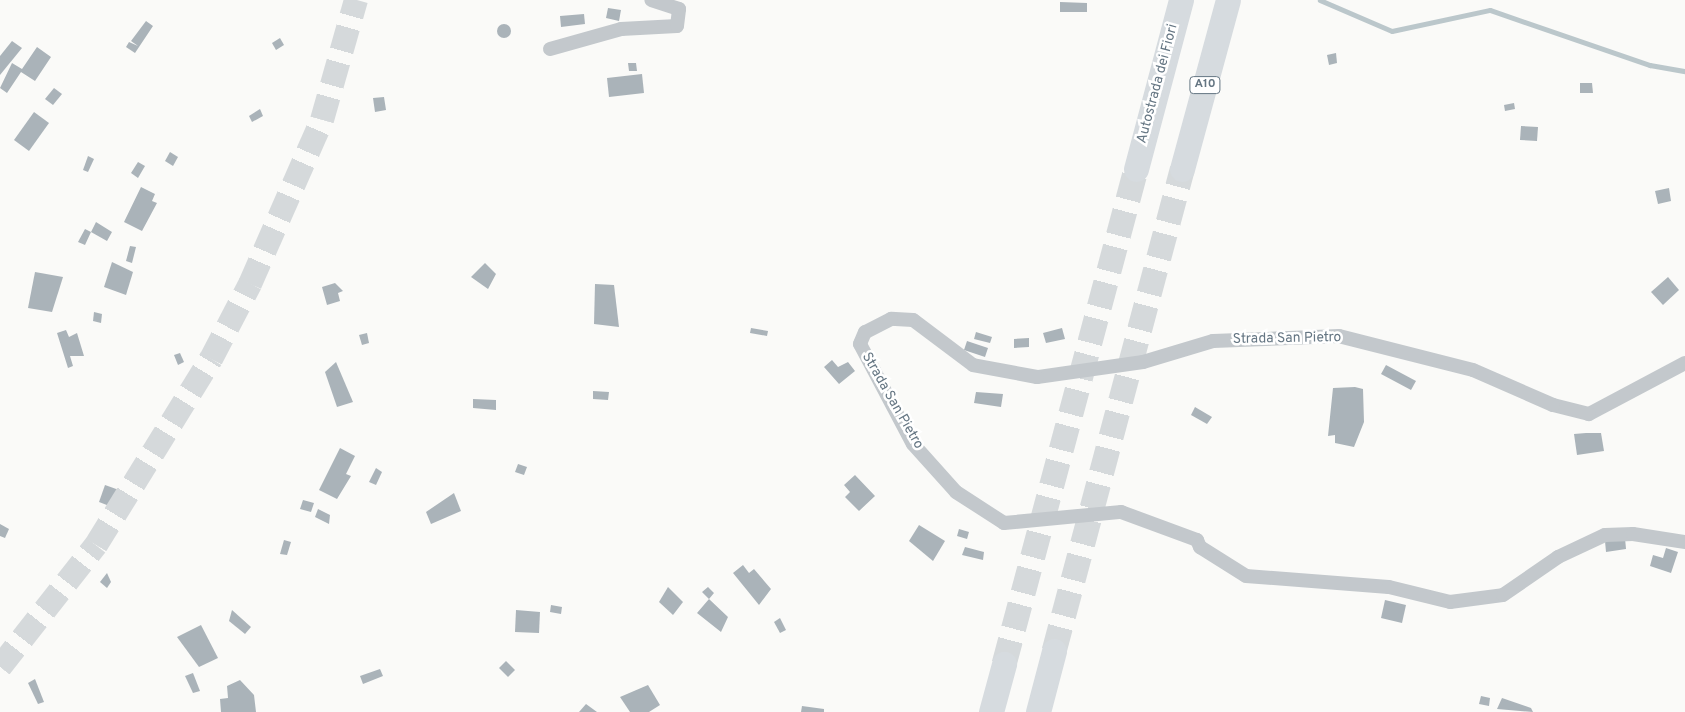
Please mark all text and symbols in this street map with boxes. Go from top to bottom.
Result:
street label: Autostrada dei Fiori [1134,22,1182,146]
road number: A10 [1189,76,1221,94]
street label: Strada San Pietro [1232,330,1342,348]
street label: Strada San Pietro [858,350,926,452]

